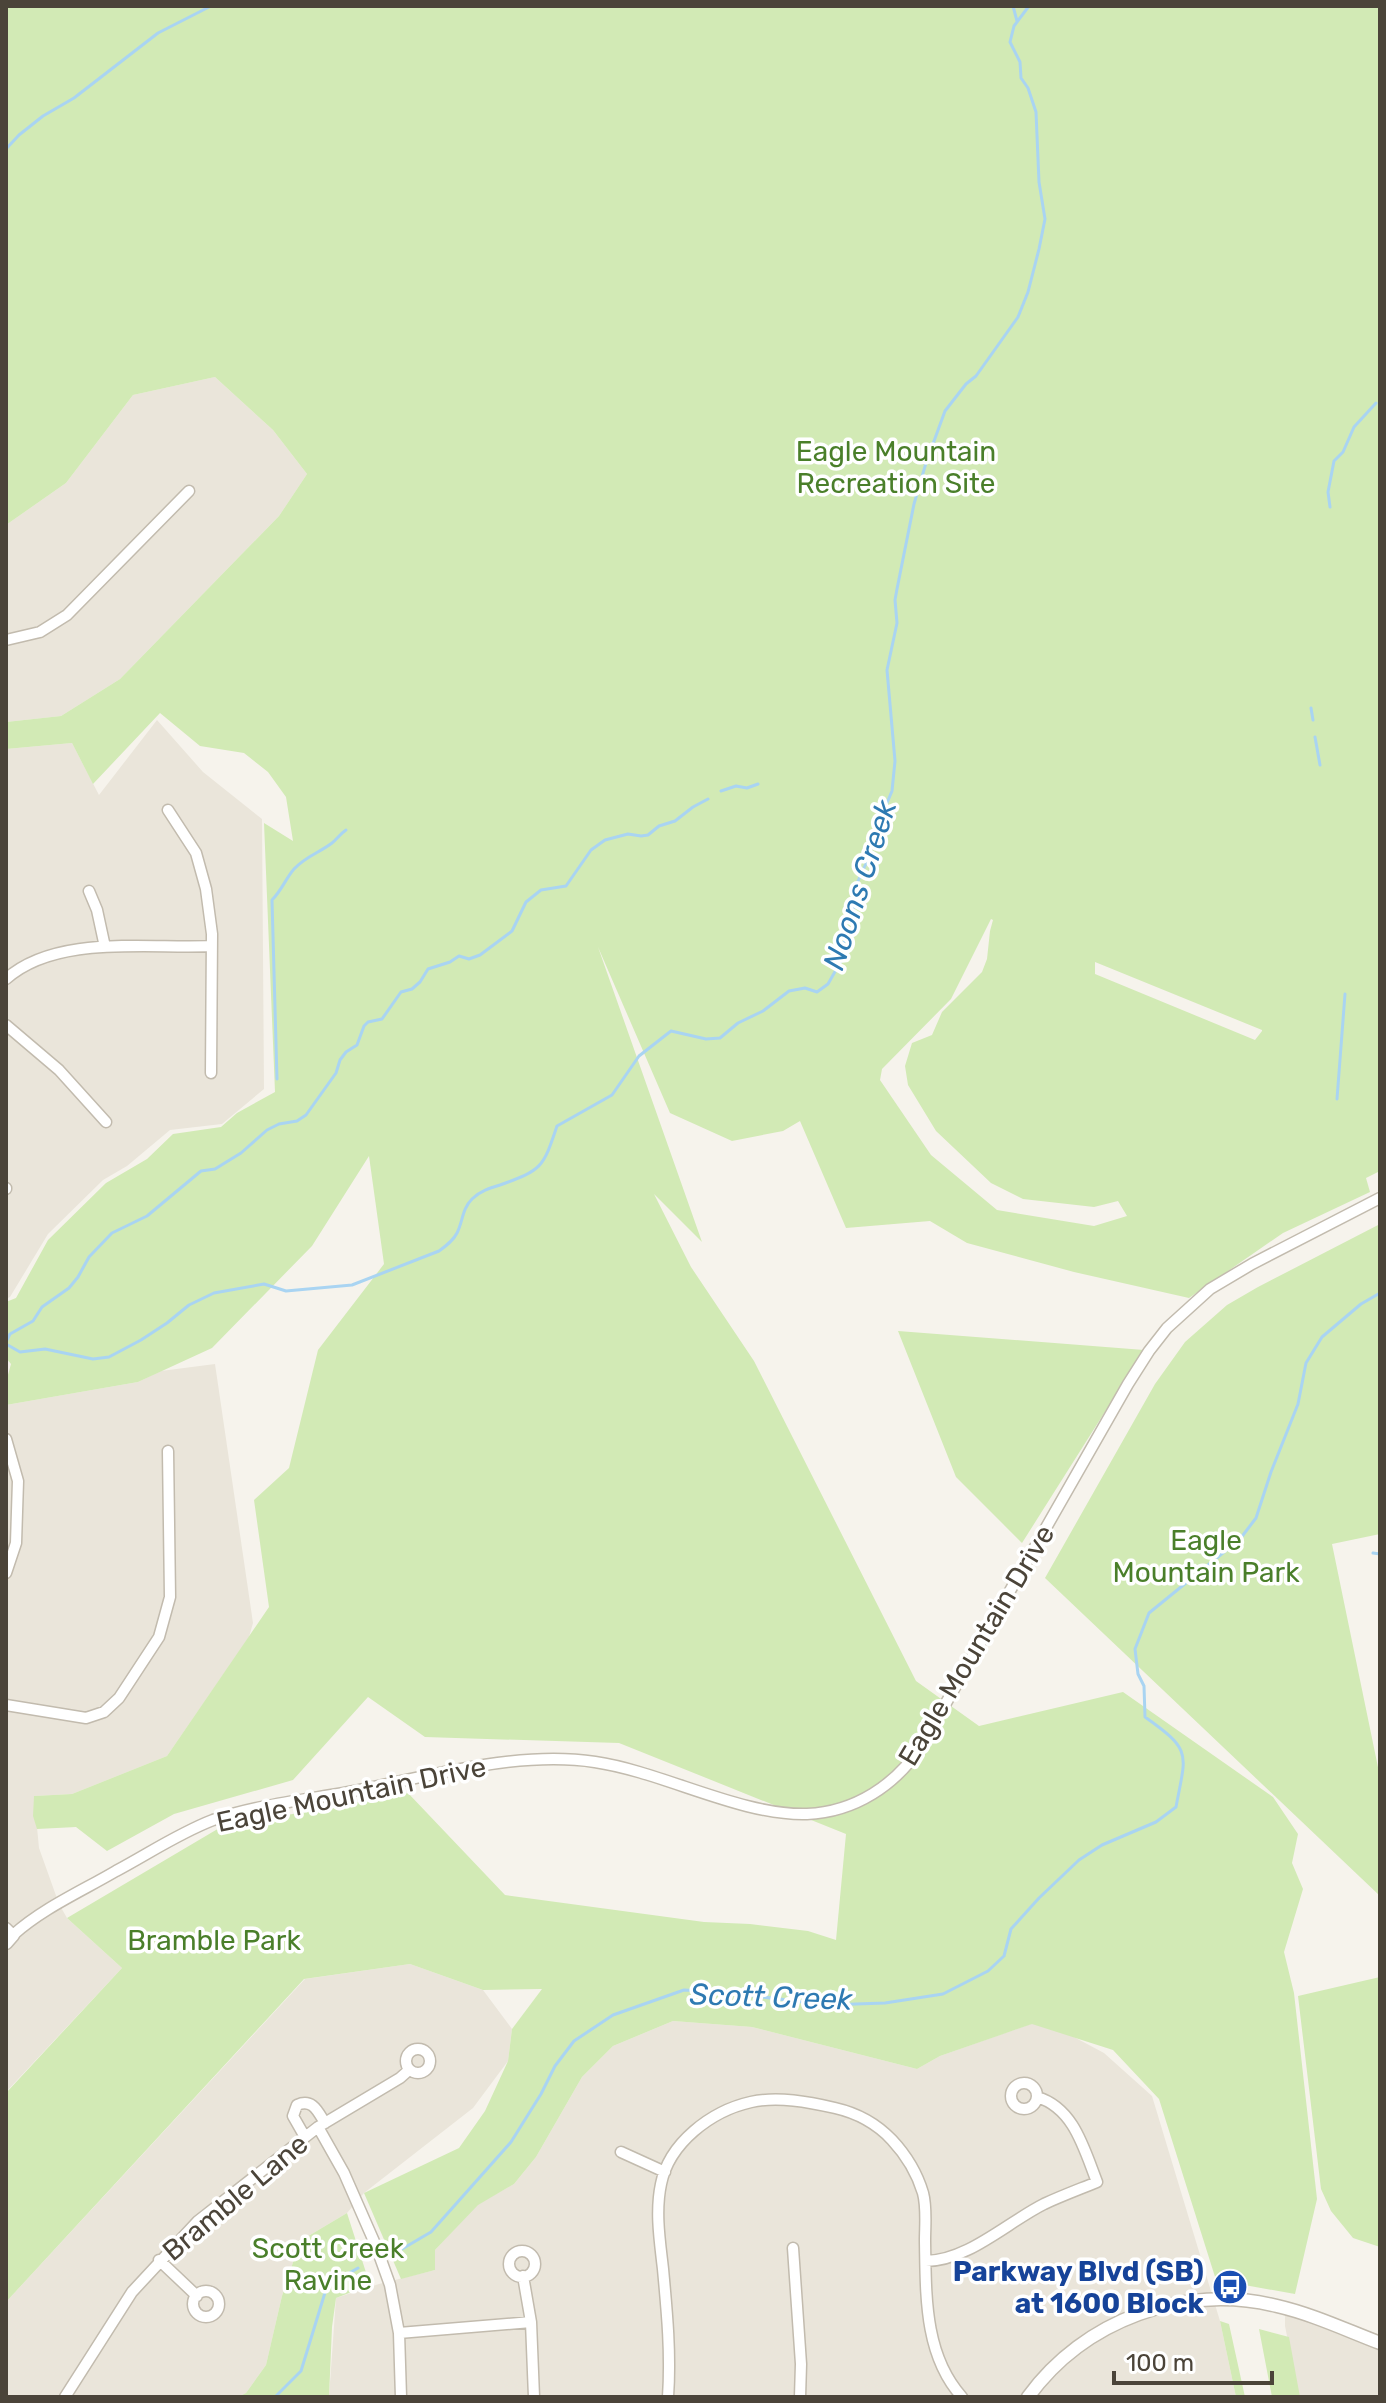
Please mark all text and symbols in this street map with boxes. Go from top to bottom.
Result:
park label: Eagle Mountain Recreation Site [796,435,996,500]
water label: Noons Creek [816,795,905,974]
street label: Eagle Mountain Drive [892,1519,1061,1772]
park label: Eagle Mountain Park [1112,1524,1300,1589]
street label: Eagle Mountain Drive [213,1750,489,1839]
park label: Bramble Park [127,1924,301,1957]
water label: Scott Creek [689,1976,853,2018]
street label: Bramble Lane [156,2127,315,2268]
park label: Scott Creek Ravine [252,2232,405,2297]
place label: Parkway Blvd (SB) at 1600 Block [953,2255,1205,2320]
bus stop icon: Parkway Blvd (SB) at 1600 Block [1211,2268,1249,2306]
scale bar [1114,2335,1272,2385]
text: 100 m [1126,2349,1194,2377]

